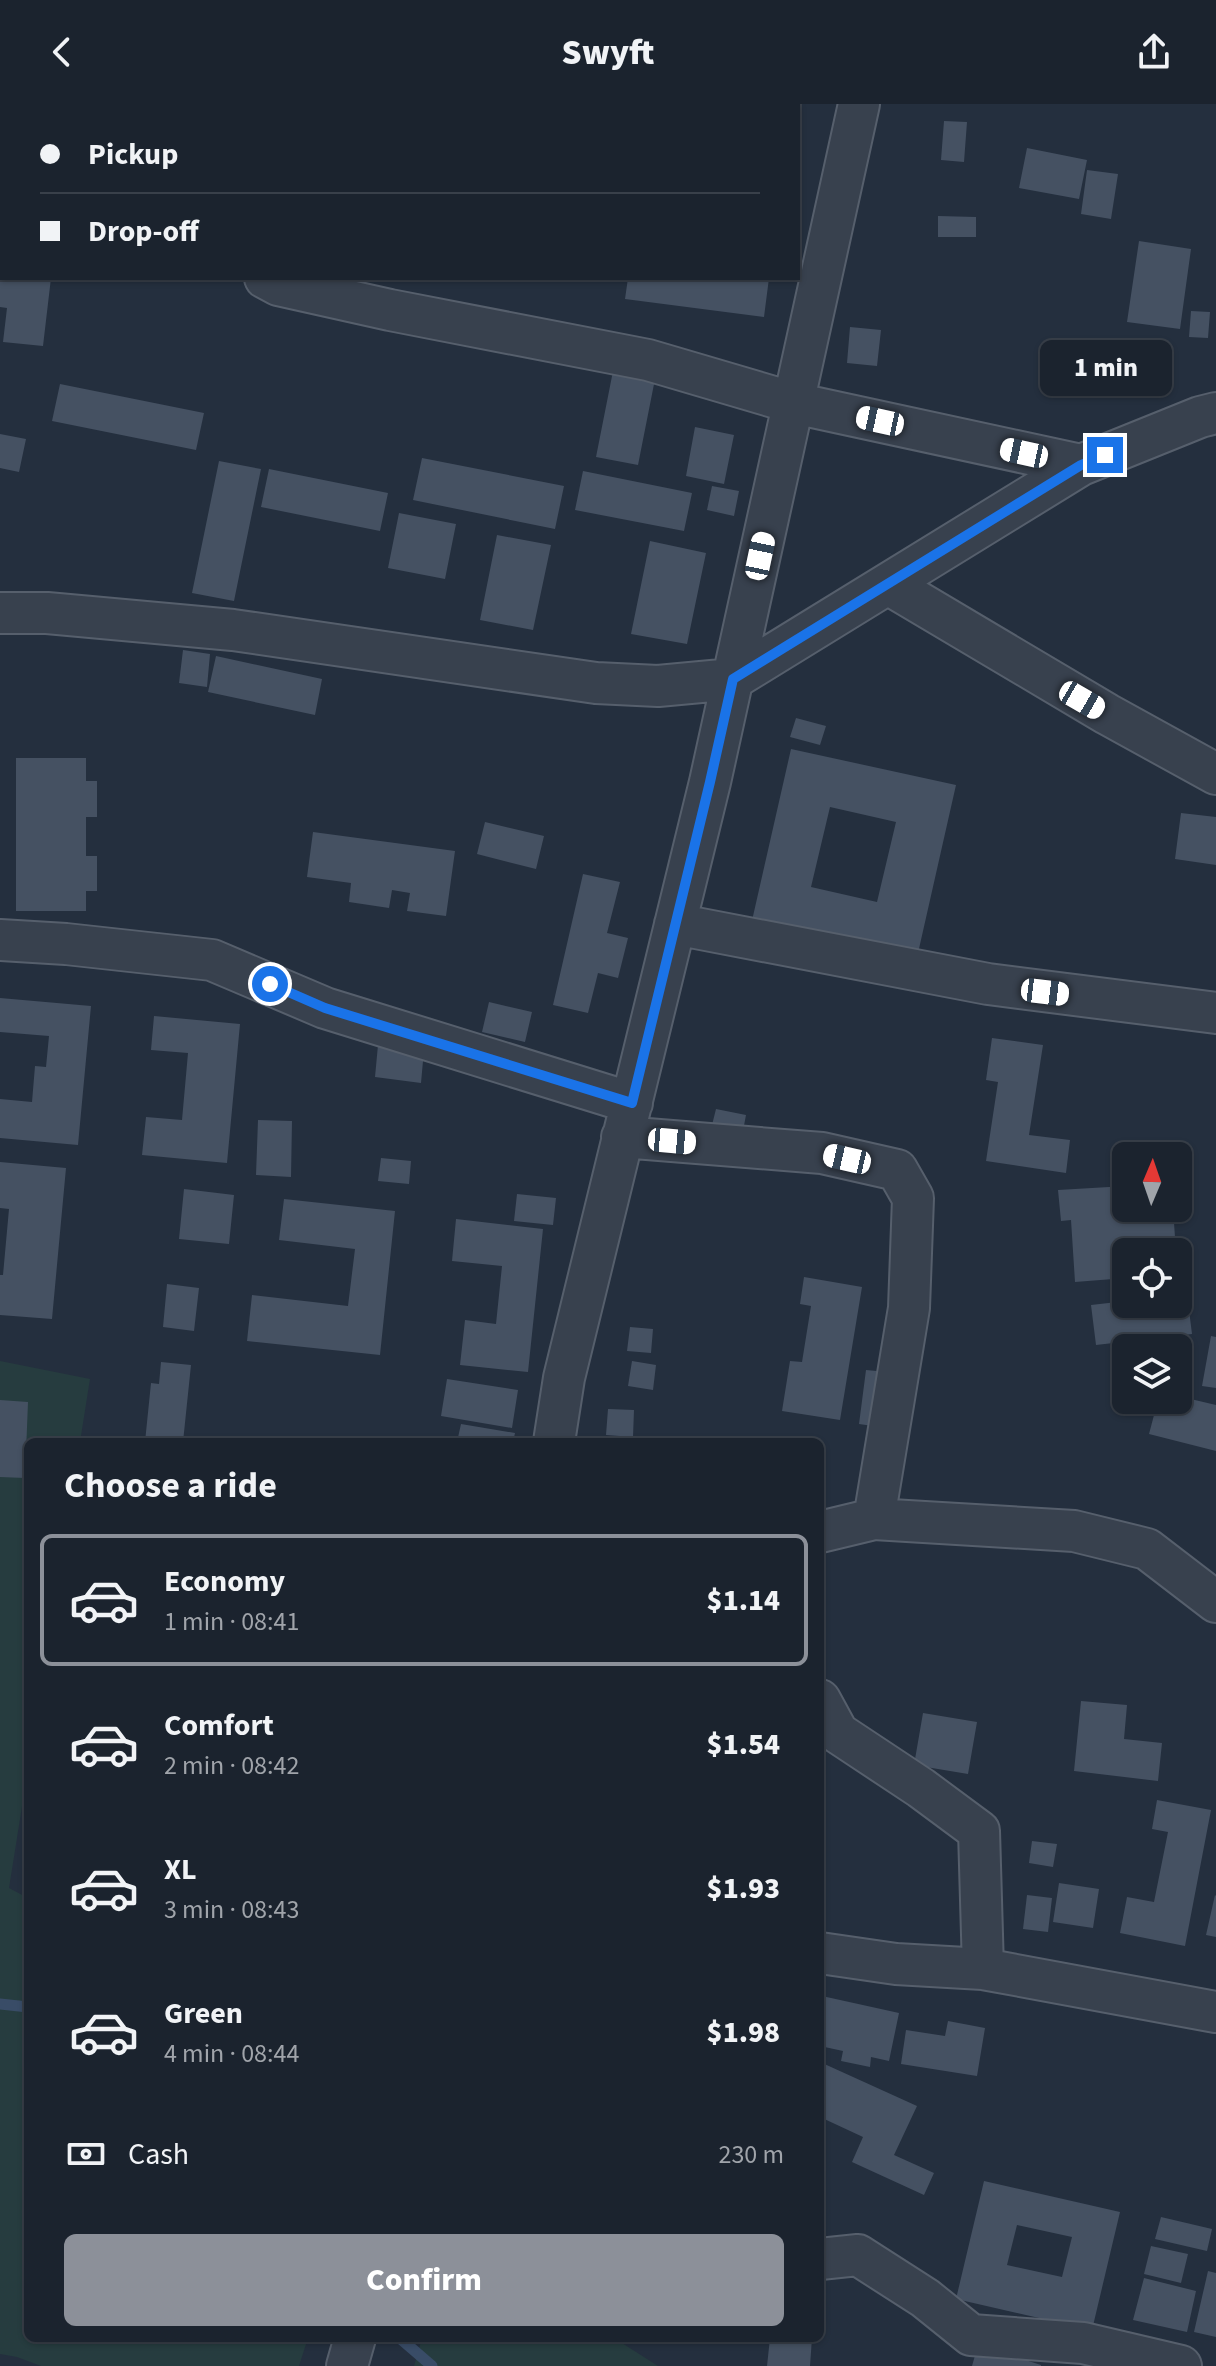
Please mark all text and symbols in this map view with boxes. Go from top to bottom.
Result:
text: Swyft [561,27,655,78]
icon: back [40,30,84,74]
icon: share [1132,30,1176,74]
text: Pickup [88,133,178,176]
text: Drop-off [88,210,199,253]
callout: 1 min [1039,339,1171,395]
text: 1 min [1074,349,1138,386]
car [854,404,906,438]
car [998,436,1050,470]
route end [1087,437,1123,473]
car [743,530,777,582]
car [1055,678,1109,722]
route start [252,966,288,1002]
car [1020,977,1070,1007]
car [647,1127,697,1155]
car [821,1142,873,1176]
north arrow [1112,1142,1192,1222]
map controls [1112,1142,1192,1414]
button: locate [1112,1238,1192,1318]
button: layers [1112,1334,1192,1414]
text: Choose a ride [64,1460,277,1511]
text: Economy [164,1560,285,1603]
icon: car [68,1564,140,1636]
text: $1.14 [707,1579,780,1622]
text: 1 min · 08:41 [164,1603,299,1640]
text: Comfort [164,1704,274,1747]
icon: car [68,1708,140,1780]
text: $1.54 [707,1723,780,1766]
text: 2 min · 08:42 [164,1747,299,1784]
text: XL [164,1848,197,1891]
icon: car [68,1852,140,1924]
text: $1.93 [707,1867,780,1910]
text: 3 min · 08:43 [164,1891,299,1928]
text: Green [164,1992,243,2035]
icon: car [68,1996,140,2068]
text: $1.98 [707,2011,780,2054]
text: 4 min · 08:44 [164,2035,299,2072]
icon: cash [64,2132,108,2176]
text: Cash [128,2133,189,2176]
text: 230 m [718,2136,784,2173]
button: Confirm [64,2234,784,2326]

